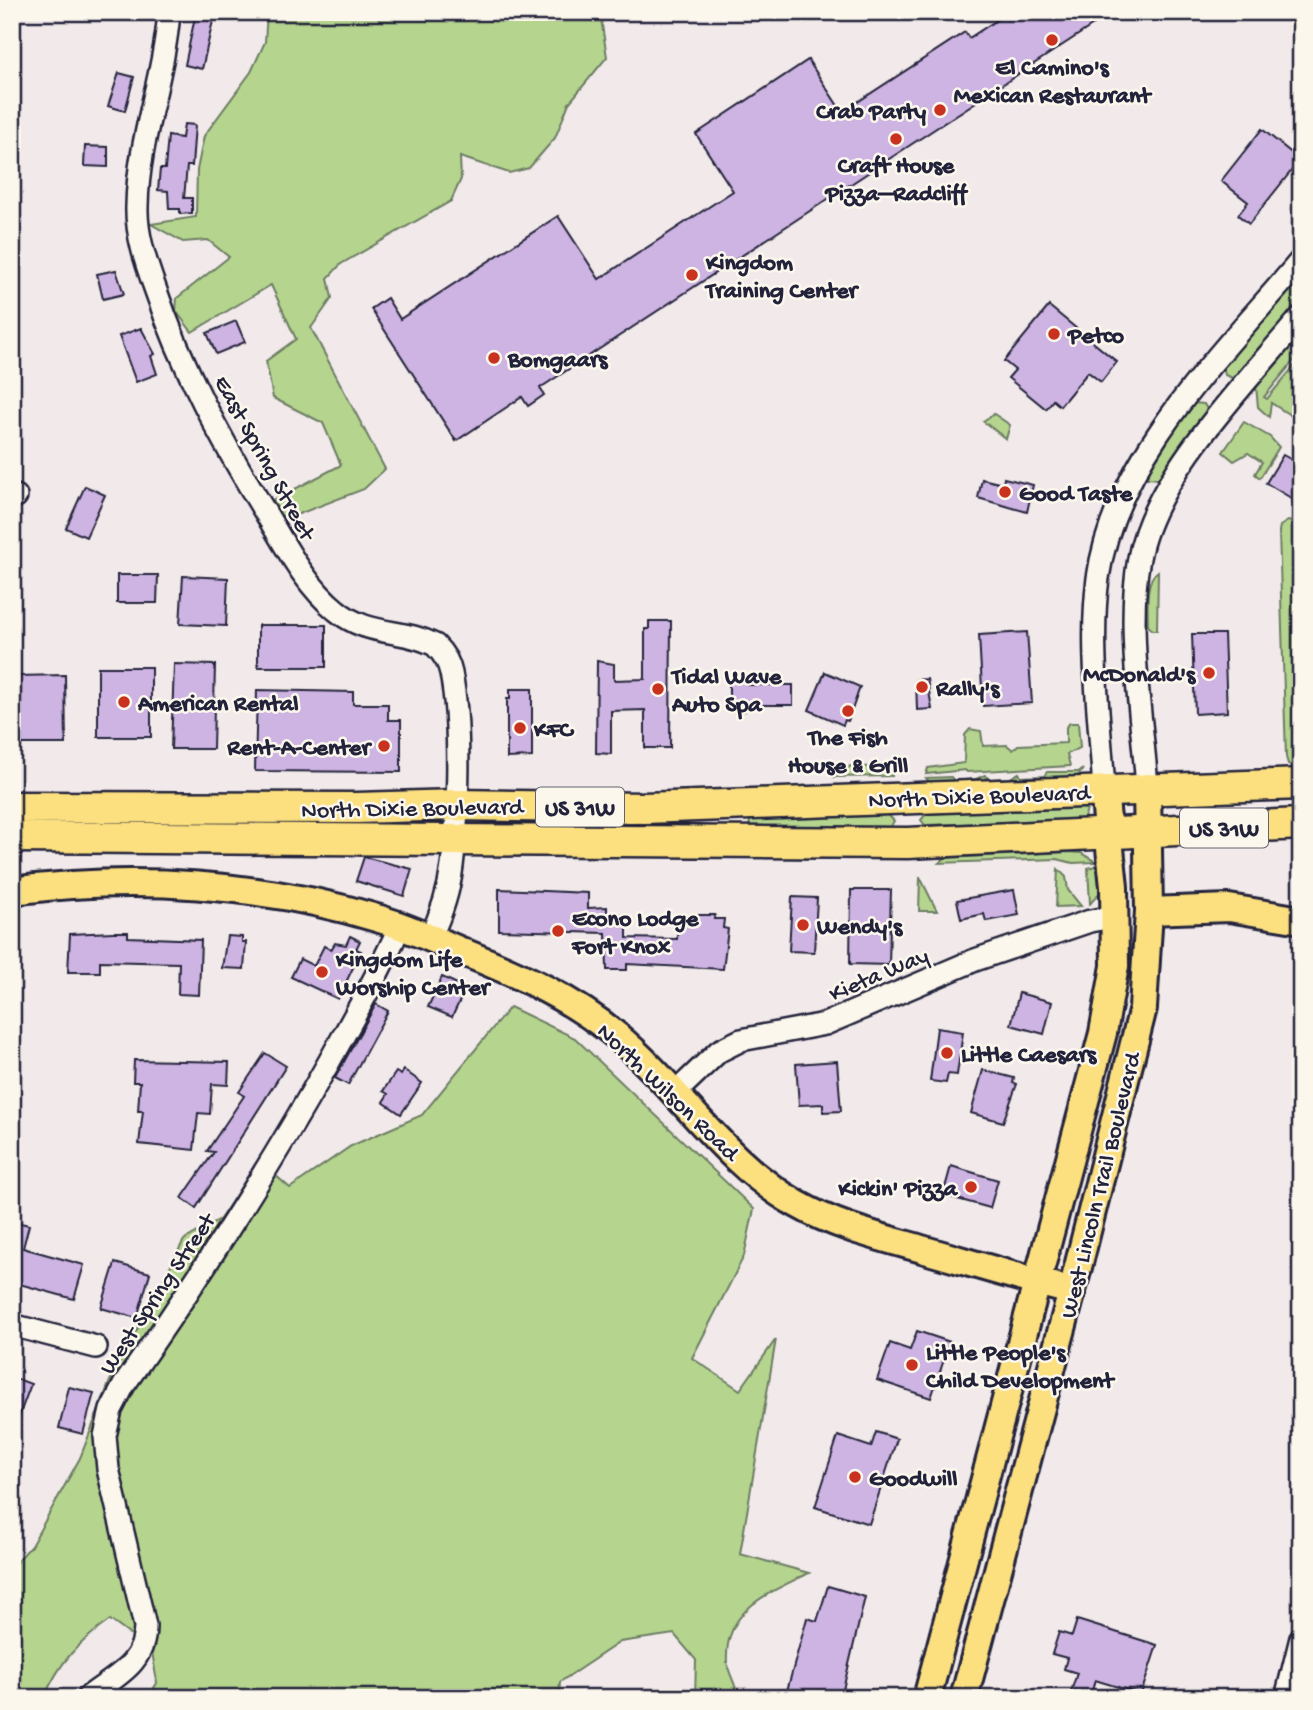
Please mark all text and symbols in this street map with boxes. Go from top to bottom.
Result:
marker: El Camino's Mexican Restaurant [1044,32,1060,48]
place label: El Camino's Mexican Restaurant [954,55,1153,112]
place label: Crab Party [816,99,926,128]
marker: Crab Party [932,102,948,118]
marker: Craft House Pizza–Radcliff [888,131,904,147]
place label: Craft House Pizza–Radcliff [824,153,969,210]
place label: Kingdom Training Center [704,250,860,307]
marker: Kingdom Training Center [684,267,700,283]
place label: Petco [1066,323,1125,352]
marker: Petco [1046,326,1062,342]
place label: Bomgaars [507,347,609,376]
marker: Bomgaars [486,350,502,366]
street label: East Spring Street [206,371,321,548]
place label: Good Taste [1019,481,1134,510]
marker: Good Taste [997,484,1013,500]
place label: McDonald's [1083,662,1196,691]
place label: Tidal Wave Auto Spa [670,664,783,721]
marker: McDonald's [1201,665,1217,681]
place label: Rally's [935,676,1000,705]
marker: Rally's [914,679,930,695]
marker: Tidal Wave Auto Spa [650,681,666,697]
place label: American Rental [137,691,299,720]
marker: American Rental [116,694,132,710]
marker: The Fish House & Grill [840,703,856,719]
place label: KFC [533,717,575,746]
marker: KFC [512,720,528,736]
place label: The Fish House & Grill [788,725,908,782]
place label: Rent-A-Center [226,735,372,764]
marker: Rent-A-Center [376,738,392,754]
street label: North Dixie Boulevard [868,780,1092,817]
road number: US 31W [536,788,624,827]
street label: North Dixie Boulevard [301,794,525,827]
road number: US 31W [1180,808,1268,848]
place label: Econo Lodge Fort Knox [571,906,700,963]
place label: Wendy's [816,914,903,943]
marker: Wendy's [795,917,811,933]
marker: Econo Lodge Fort Knox [550,923,566,939]
street label: Kieta Way [825,942,934,1010]
place label: Kingdom Life Worship Center [335,947,492,1004]
marker: Kingdom Life Worship Center [314,964,330,980]
street label: North Wilson Road [589,1018,745,1170]
place label: Little Caesars [961,1042,1097,1071]
marker: Little Caesars [939,1045,955,1061]
street label: West Lincoln Trail Boulevard [1055,1048,1150,1322]
place label: Kickin' Pizza [837,1176,959,1205]
marker: Kickin' Pizza [963,1179,979,1195]
street label: West Spring Street [94,1207,225,1381]
place label: Little People's Child Development [926,1340,1116,1397]
marker: Little People's Child Development [904,1357,920,1373]
place label: Goodwill [869,1466,958,1495]
marker: Goodwill [847,1469,863,1485]

